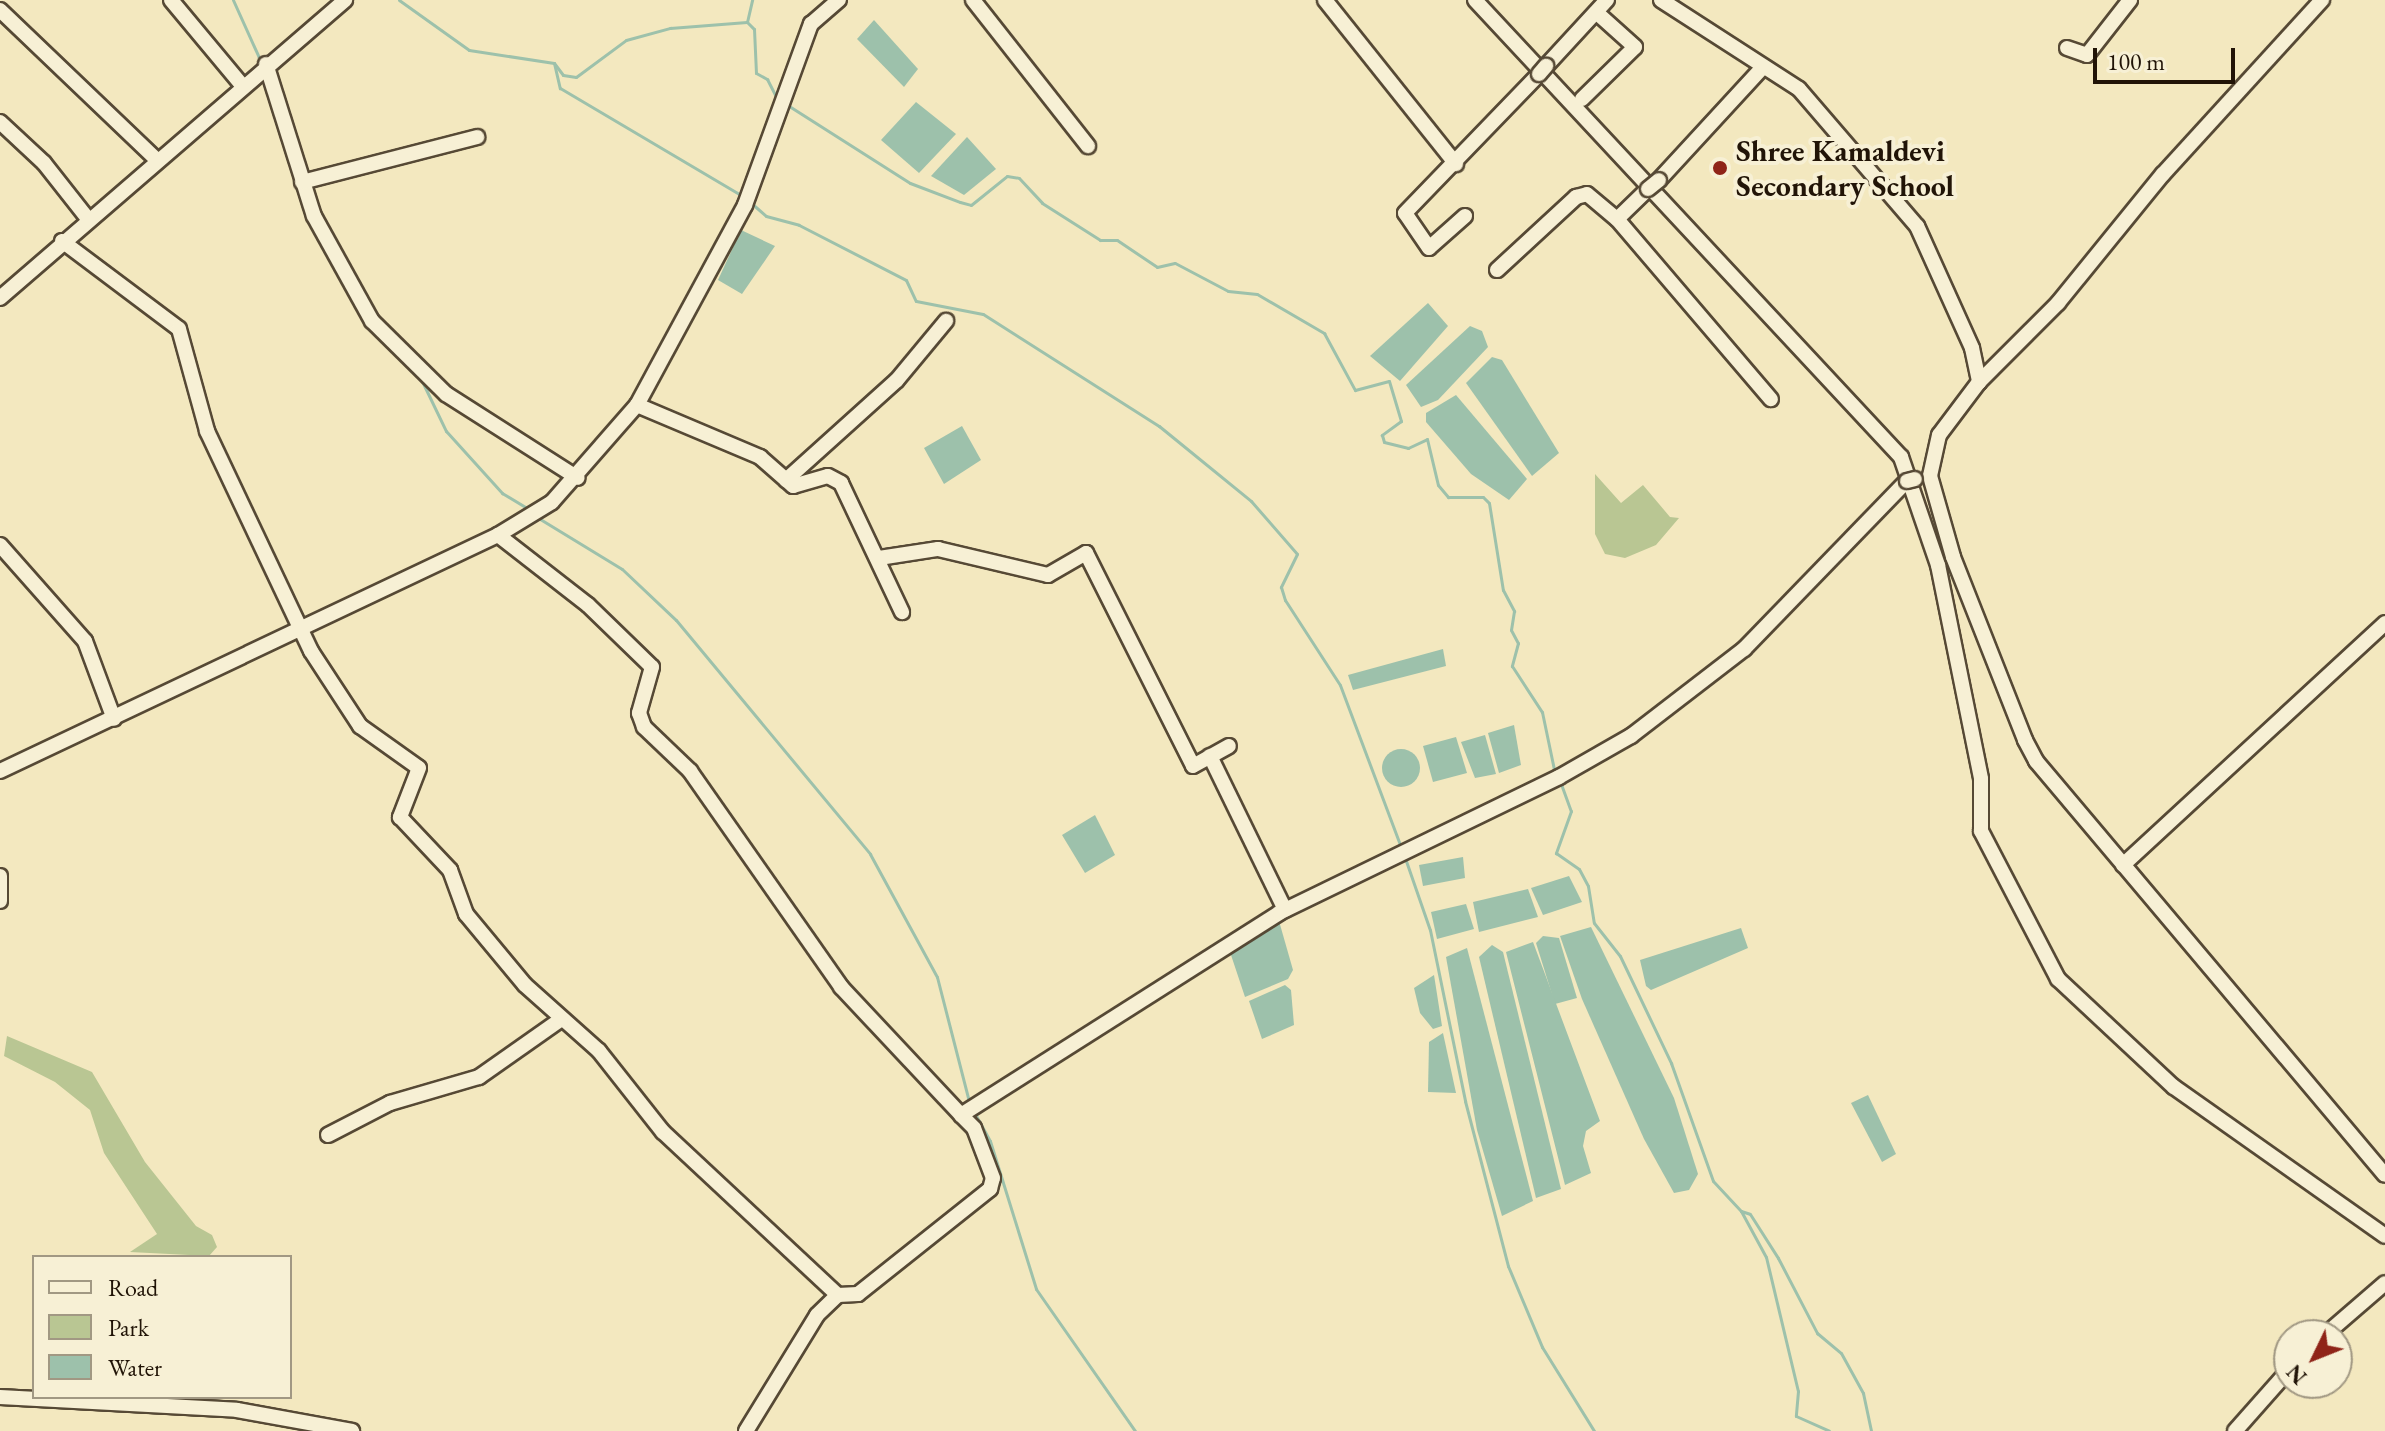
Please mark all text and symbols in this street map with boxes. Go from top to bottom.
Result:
scale bar [2097,32,2239,82]
text: 100 m [2107,46,2165,77]
place label: Shree Kamaldevi Secondary School [1736,133,1954,204]
marker: Shree Kamaldevi Secondary School [1711,159,1729,177]
legend [32,1255,292,1399]
text: Road [108,1272,158,1303]
text: Park [108,1312,149,1343]
north arrow [2273,1319,2353,1399]
text: Water [108,1352,162,1383]
text: N [2280,1358,2313,1391]

